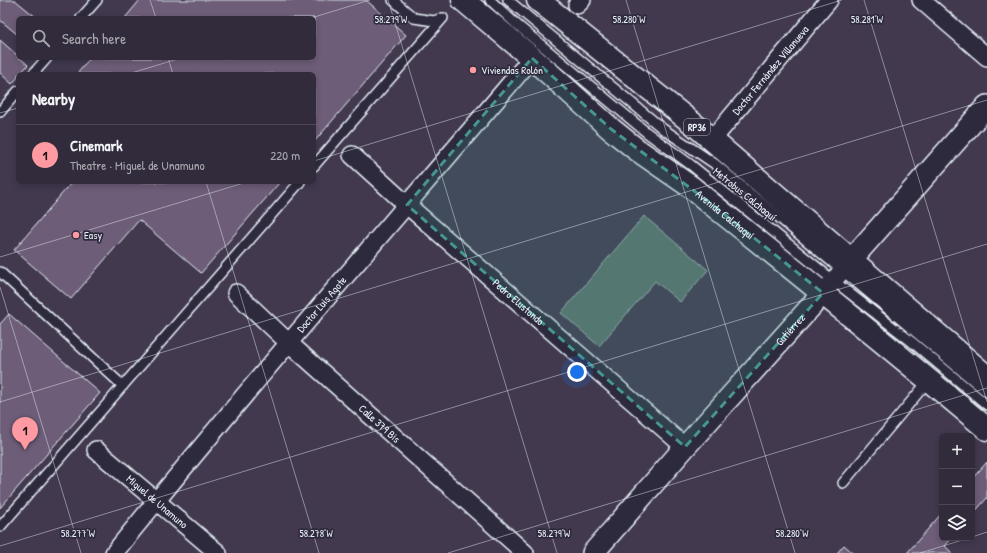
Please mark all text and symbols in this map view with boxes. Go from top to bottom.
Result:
text: 58.279°W [375,13,408,26]
text: 58.280°W [613,13,646,26]
text: 58.281°W [851,13,884,26]
search box [16,16,316,60]
street label: Doctor Fernández Villanueva [729,22,812,118]
icon: search [30,27,52,49]
text: Search here [62,28,126,49]
place label: Viviendas Rolón [481,63,543,77]
marker: Viviendas Rolón [468,65,478,75]
text: Nearby [32,87,75,110]
road number: RP36 [684,119,710,135]
text: Cinemark [70,135,122,156]
text: 1 [43,146,47,164]
text: 220 m [270,146,300,164]
text: Theatre · Miguel de Unamuno [70,156,205,174]
street label: Metrobus Calchaquí [710,164,780,224]
street label: Avenida Calchaquí [693,187,757,242]
place label: Easy [84,228,102,242]
marker: Easy [71,230,81,240]
street label: Doctor Luis Agote [294,273,350,335]
street label: Pedro Elustondo [490,276,547,328]
street label: Gutiérrez [772,311,808,348]
your location [567,362,587,382]
street label: Calle 379 Bis [356,401,403,446]
pin: 1 [12,417,38,450]
map controls [939,433,975,541]
button: + [939,433,975,469]
button: − [939,469,975,505]
street label: Miguel de Unamuno [124,472,191,532]
button: layers [939,505,975,541]
text: 58.277°W [61,527,96,540]
text: 58.278°W [299,527,333,540]
text: 58.279°W [538,527,571,540]
text: 58.280°W [776,527,809,540]

